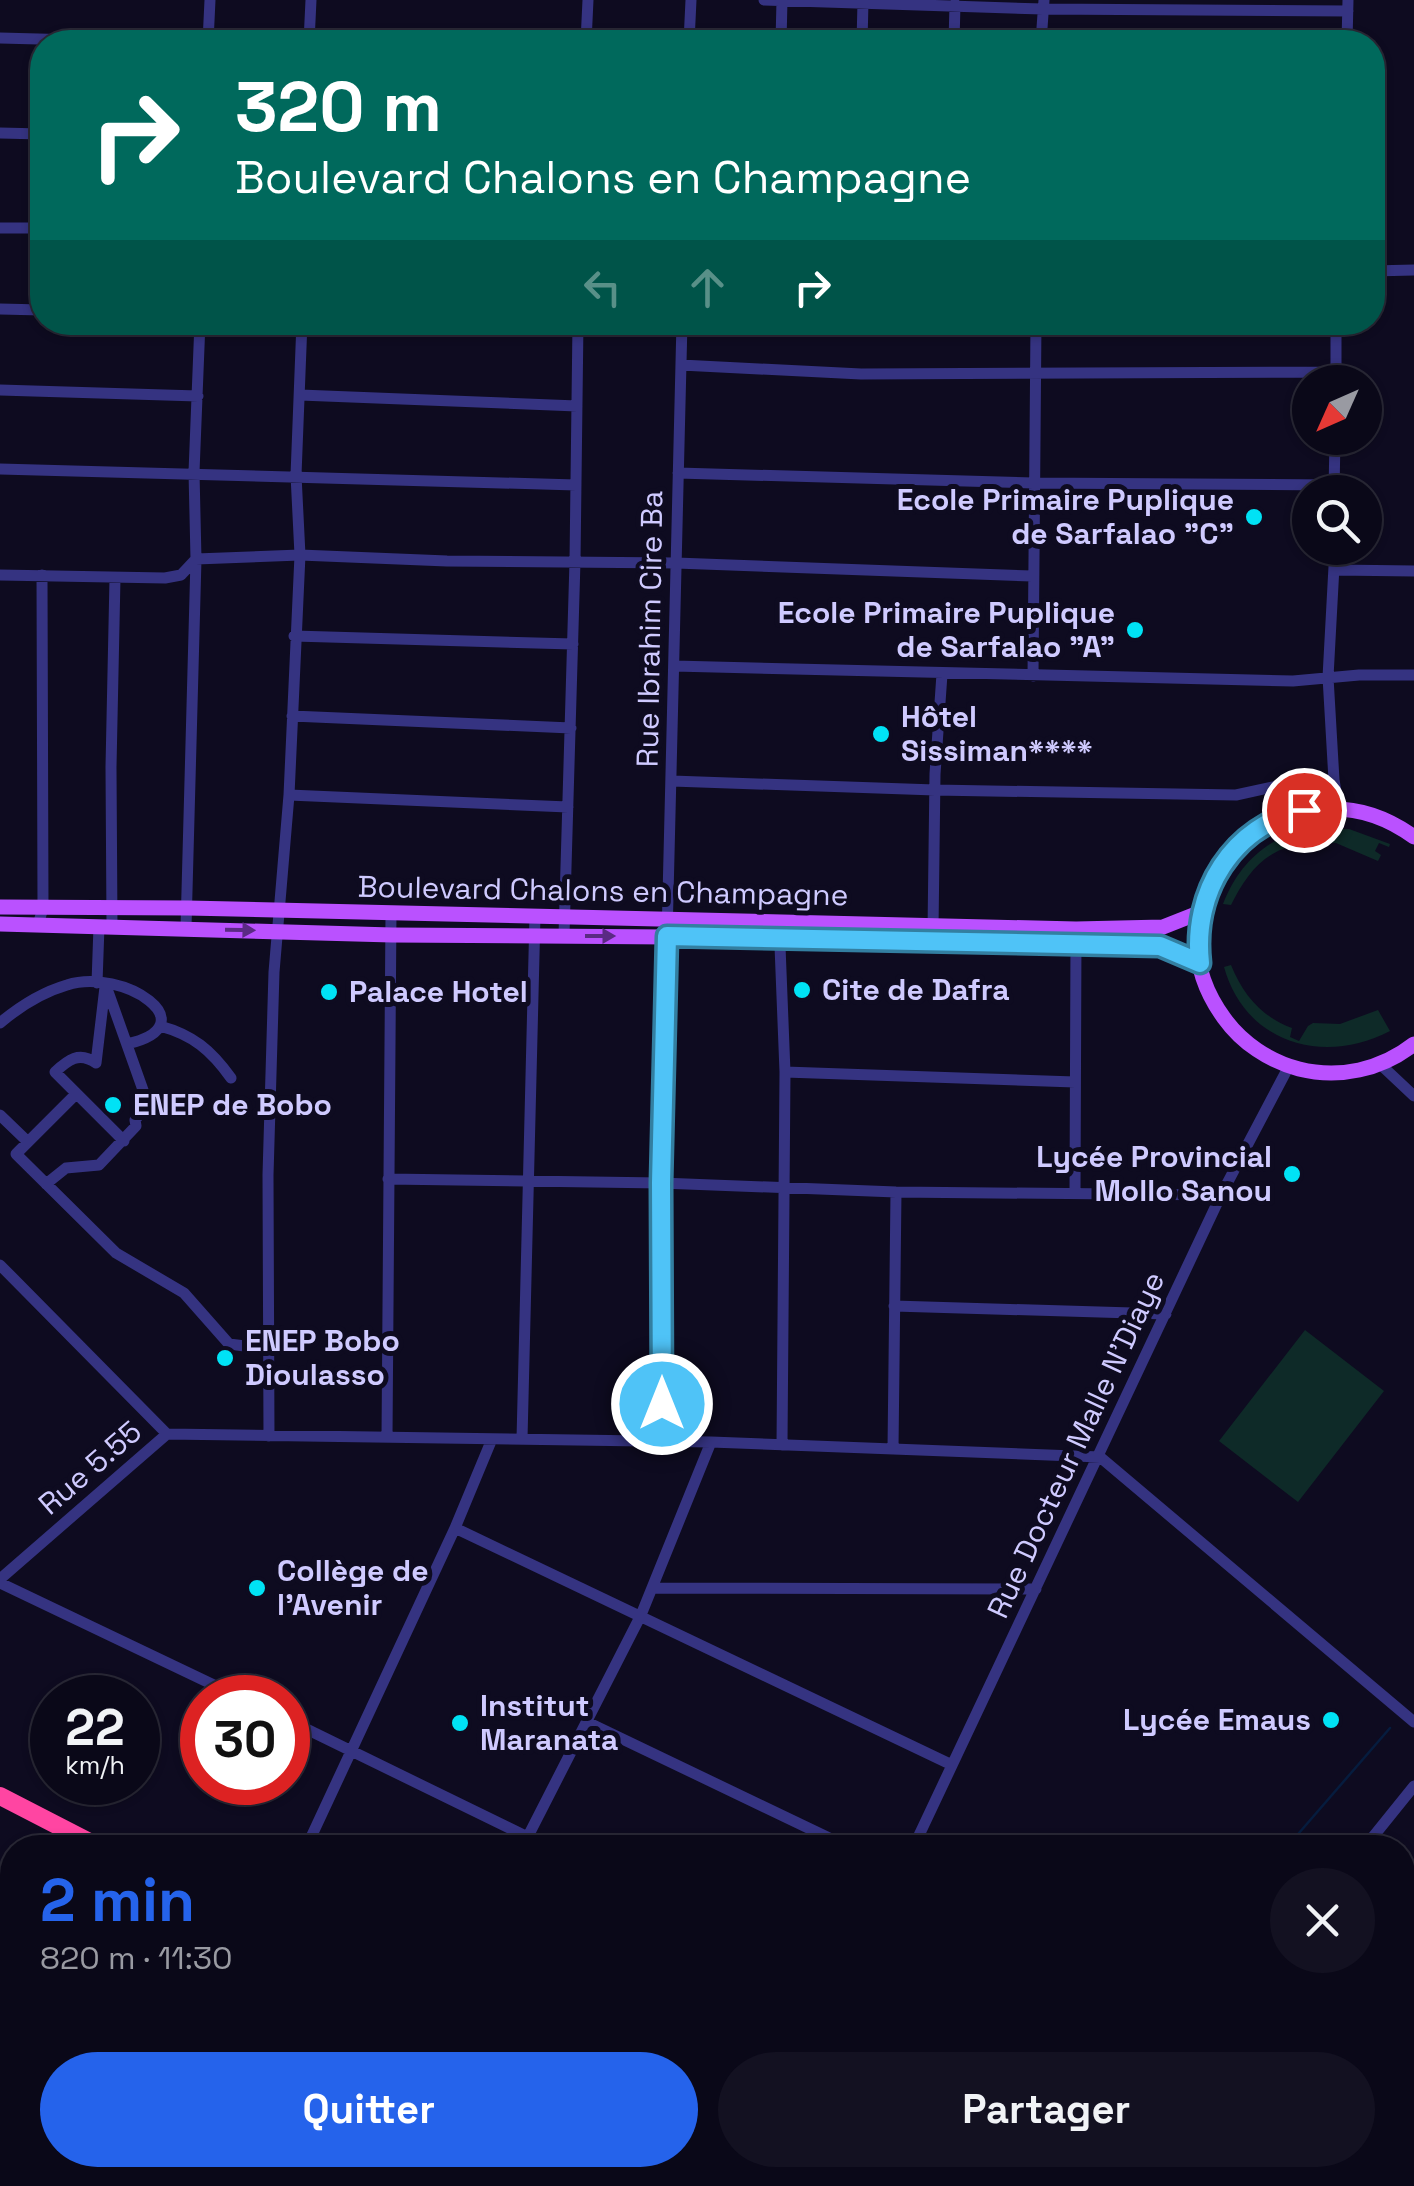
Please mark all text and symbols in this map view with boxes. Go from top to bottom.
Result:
text: 320 m [235,62,442,151]
icon: right [70,70,200,200]
text: Boulevard Chalons en Champagne [235,149,971,206]
icon: left [575,260,630,315]
icon: ahead [680,260,735,315]
icon: right [785,260,840,315]
north arrow [1292,365,1382,455]
map controls [1292,365,1382,565]
button: search [1292,475,1382,565]
place label: Ecole Primaire Puplique de Sarfalao "C" [897,480,1234,553]
street label: Rue Ibrahim Cire Ba [628,490,671,768]
marker: Ecole Primaire Puplique de Sarfalao "C" [1243,506,1265,528]
place label: Ecole Primaire Puplique de Sarfalao "A" [778,593,1115,666]
marker: Ecole Primaire Puplique de Sarfalao "A" [1124,619,1146,641]
place label: Hôtel Sissiman**** [901,697,1093,770]
marker: Hôtel Sissiman**** [870,723,892,745]
pin [1262,768,1347,853]
icon: arrive [1277,783,1332,838]
street label: Boulevard Chalons en Champagne [357,867,849,914]
one-way arrow [225,922,257,938]
one-way arrow [585,928,617,944]
place label: Cite de Dafra [822,970,1010,1009]
place label: Palace Hotel [349,972,528,1011]
marker: Cite de Dafra [791,979,813,1001]
marker: Palace Hotel [318,981,340,1003]
place label: ENEP de Bobo [133,1085,332,1124]
marker: ENEP de Bobo [102,1094,124,1116]
place label: Lycée Provincial Mollo Sanou [1036,1137,1272,1210]
marker: Lycée Provincial Mollo Sanou [1281,1163,1303,1185]
street label: Rue Docteur Malle N'Diaye [978,1265,1173,1624]
place label: ENEP Bobo Dioulasso [245,1321,400,1394]
marker: ENEP Bobo Dioulasso [214,1347,236,1369]
position arrow [610,1352,714,1456]
street label: Rue 5.55 [30,1412,149,1523]
place label: Collège de l'Avenir [277,1551,428,1624]
marker: Collège de l'Avenir [246,1577,268,1599]
speed limit sign: 30 [180,1675,310,1805]
place label: Institut Maranata [480,1686,618,1759]
text: 22 [65,1696,125,1760]
place label: Lycée Emaus [1123,1700,1311,1739]
marker: Lycée Emaus [1320,1709,1342,1731]
marker: Institut Maranata [449,1712,471,1734]
text: km/h [65,1749,125,1781]
text: 2 min [40,1862,195,1939]
button: close [1270,1868,1375,1973]
text: 820 m · 11:30 [40,1938,233,1978]
button: Quitter [40,2052,698,2167]
button: Partager [718,2052,1375,2167]

